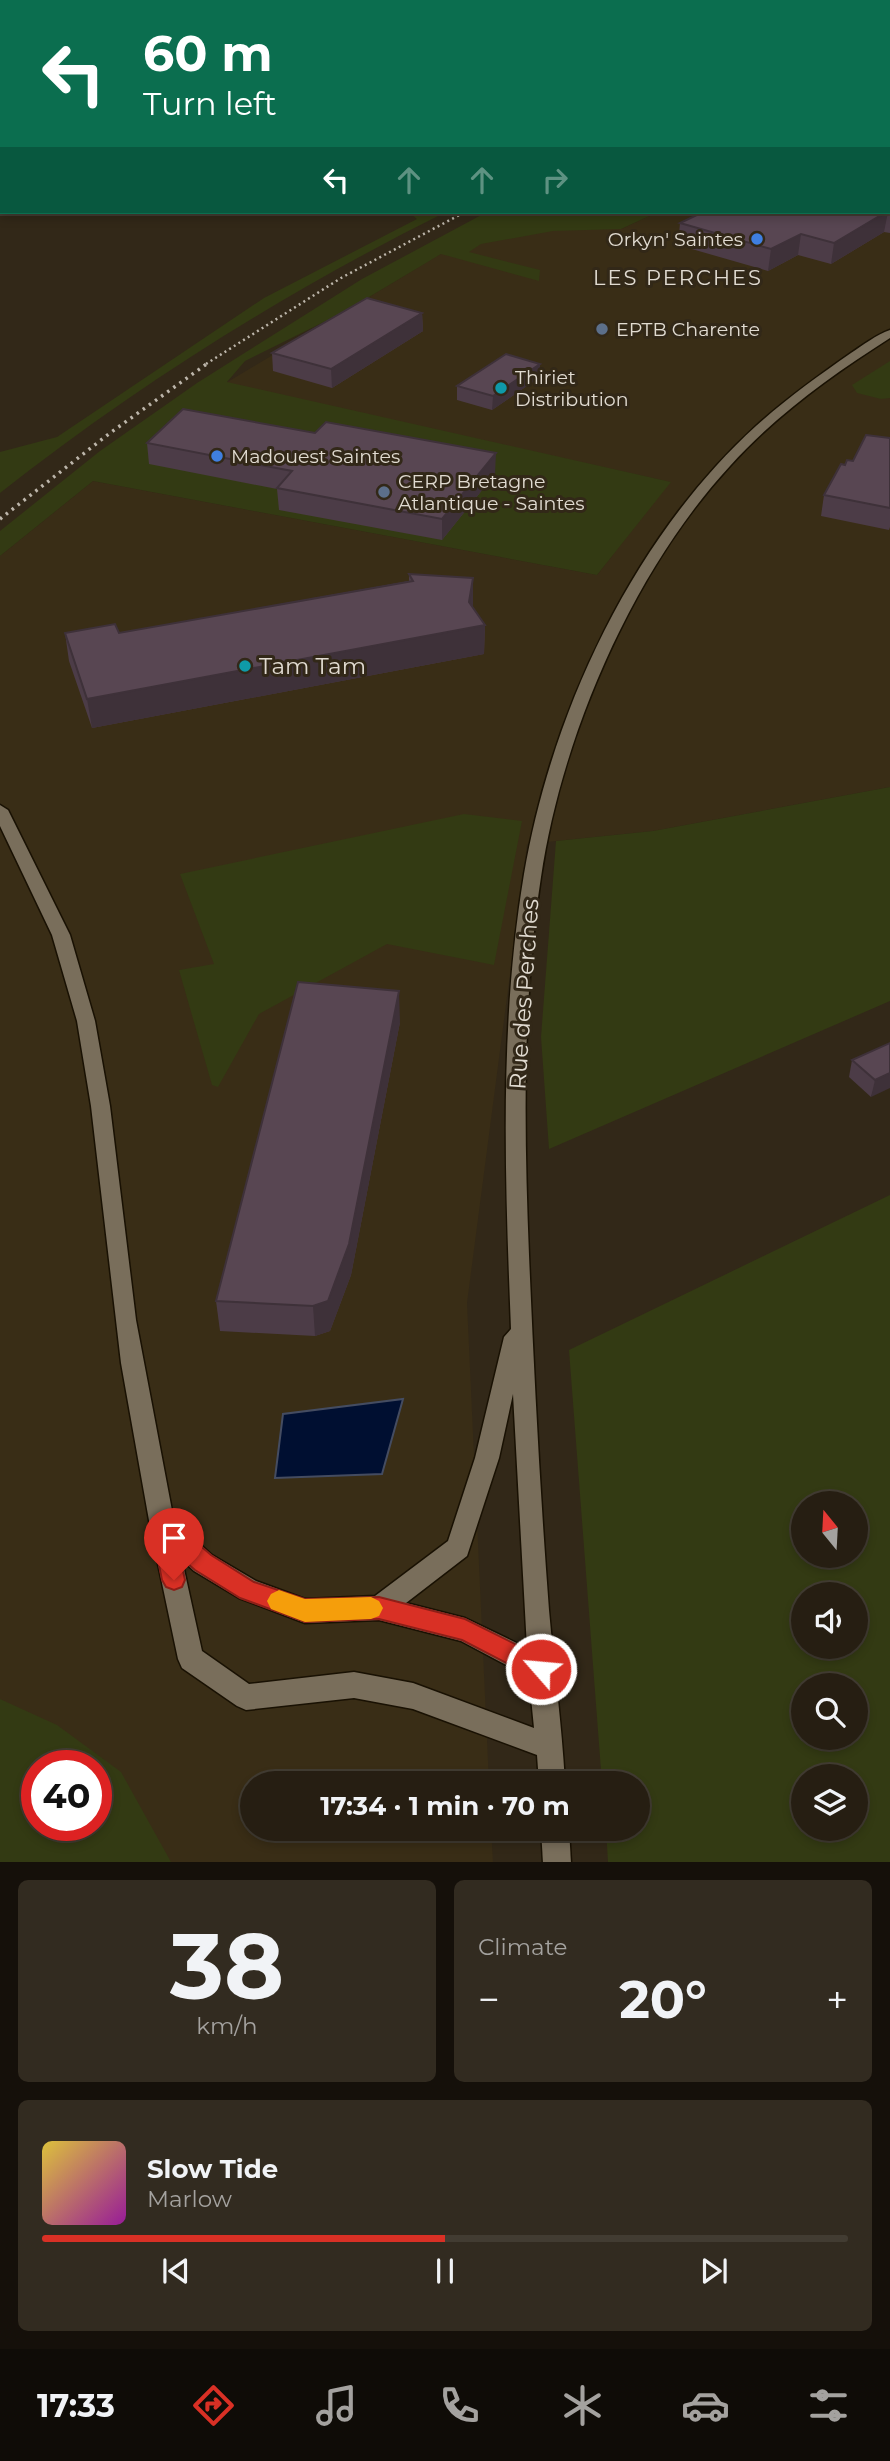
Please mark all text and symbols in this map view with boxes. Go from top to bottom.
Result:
text: 60 m [143,24,273,83]
icon: left [28,28,119,119]
text: Turn left [143,84,277,123]
icon: left [317,161,355,199]
icon: ahead [390,161,428,199]
icon: ahead [463,161,501,199]
icon: right [536,161,574,199]
place label: Orkyn' Saintes [608,228,743,251]
marker: Orkyn' Saintes [749,231,765,247]
district label: LES PERCHES [593,265,763,290]
place label: EPTB Charente [616,318,760,341]
marker: EPTB Charente [594,321,610,337]
place label: Thiriet Distribution [515,366,629,411]
marker: Thiriet Distribution [493,380,509,396]
place label: Madouest Saintes [231,445,400,468]
marker: Madouest Saintes [209,448,225,464]
place label: CERP Bretagne Atlantique - Saintes [398,470,585,515]
marker: CERP Bretagne Atlantique - Saintes [376,484,392,500]
place label: Tam Tam [259,652,366,680]
marker: Tam Tam [237,658,253,674]
street label: Rue des Perches [503,898,545,1090]
north arrow [791,1491,868,1568]
map controls [791,1491,868,1841]
pin [144,1508,204,1580]
icon: arrive [155,1519,193,1557]
button: sound [791,1582,868,1659]
position arrow [504,1632,578,1706]
button: search [791,1673,868,1750]
speed limit sign: 40 [21,1750,112,1841]
button: layers [791,1764,868,1841]
text: 17:34 · 1 min · 70 m [320,1790,570,1822]
text: 38 [170,1911,284,2022]
text: Climate [478,1933,567,1961]
text: 20° [619,1968,707,2031]
text: − [478,1976,500,2023]
text: + [826,1976,848,2023]
text: km/h [196,2012,258,2040]
text: Slow Tide [147,2153,278,2185]
text: Marlow [147,2185,232,2213]
icon: previous [157,2252,195,2290]
icon: pause [426,2252,464,2290]
icon: next [695,2252,733,2290]
icon: directions [189,2381,238,2430]
icon: music [312,2381,361,2430]
icon: phone [435,2381,484,2430]
icon: climate [558,2381,607,2430]
icon: car [681,2381,730,2430]
icon: filters [804,2381,853,2430]
text: 17:33 [37,2386,115,2425]

